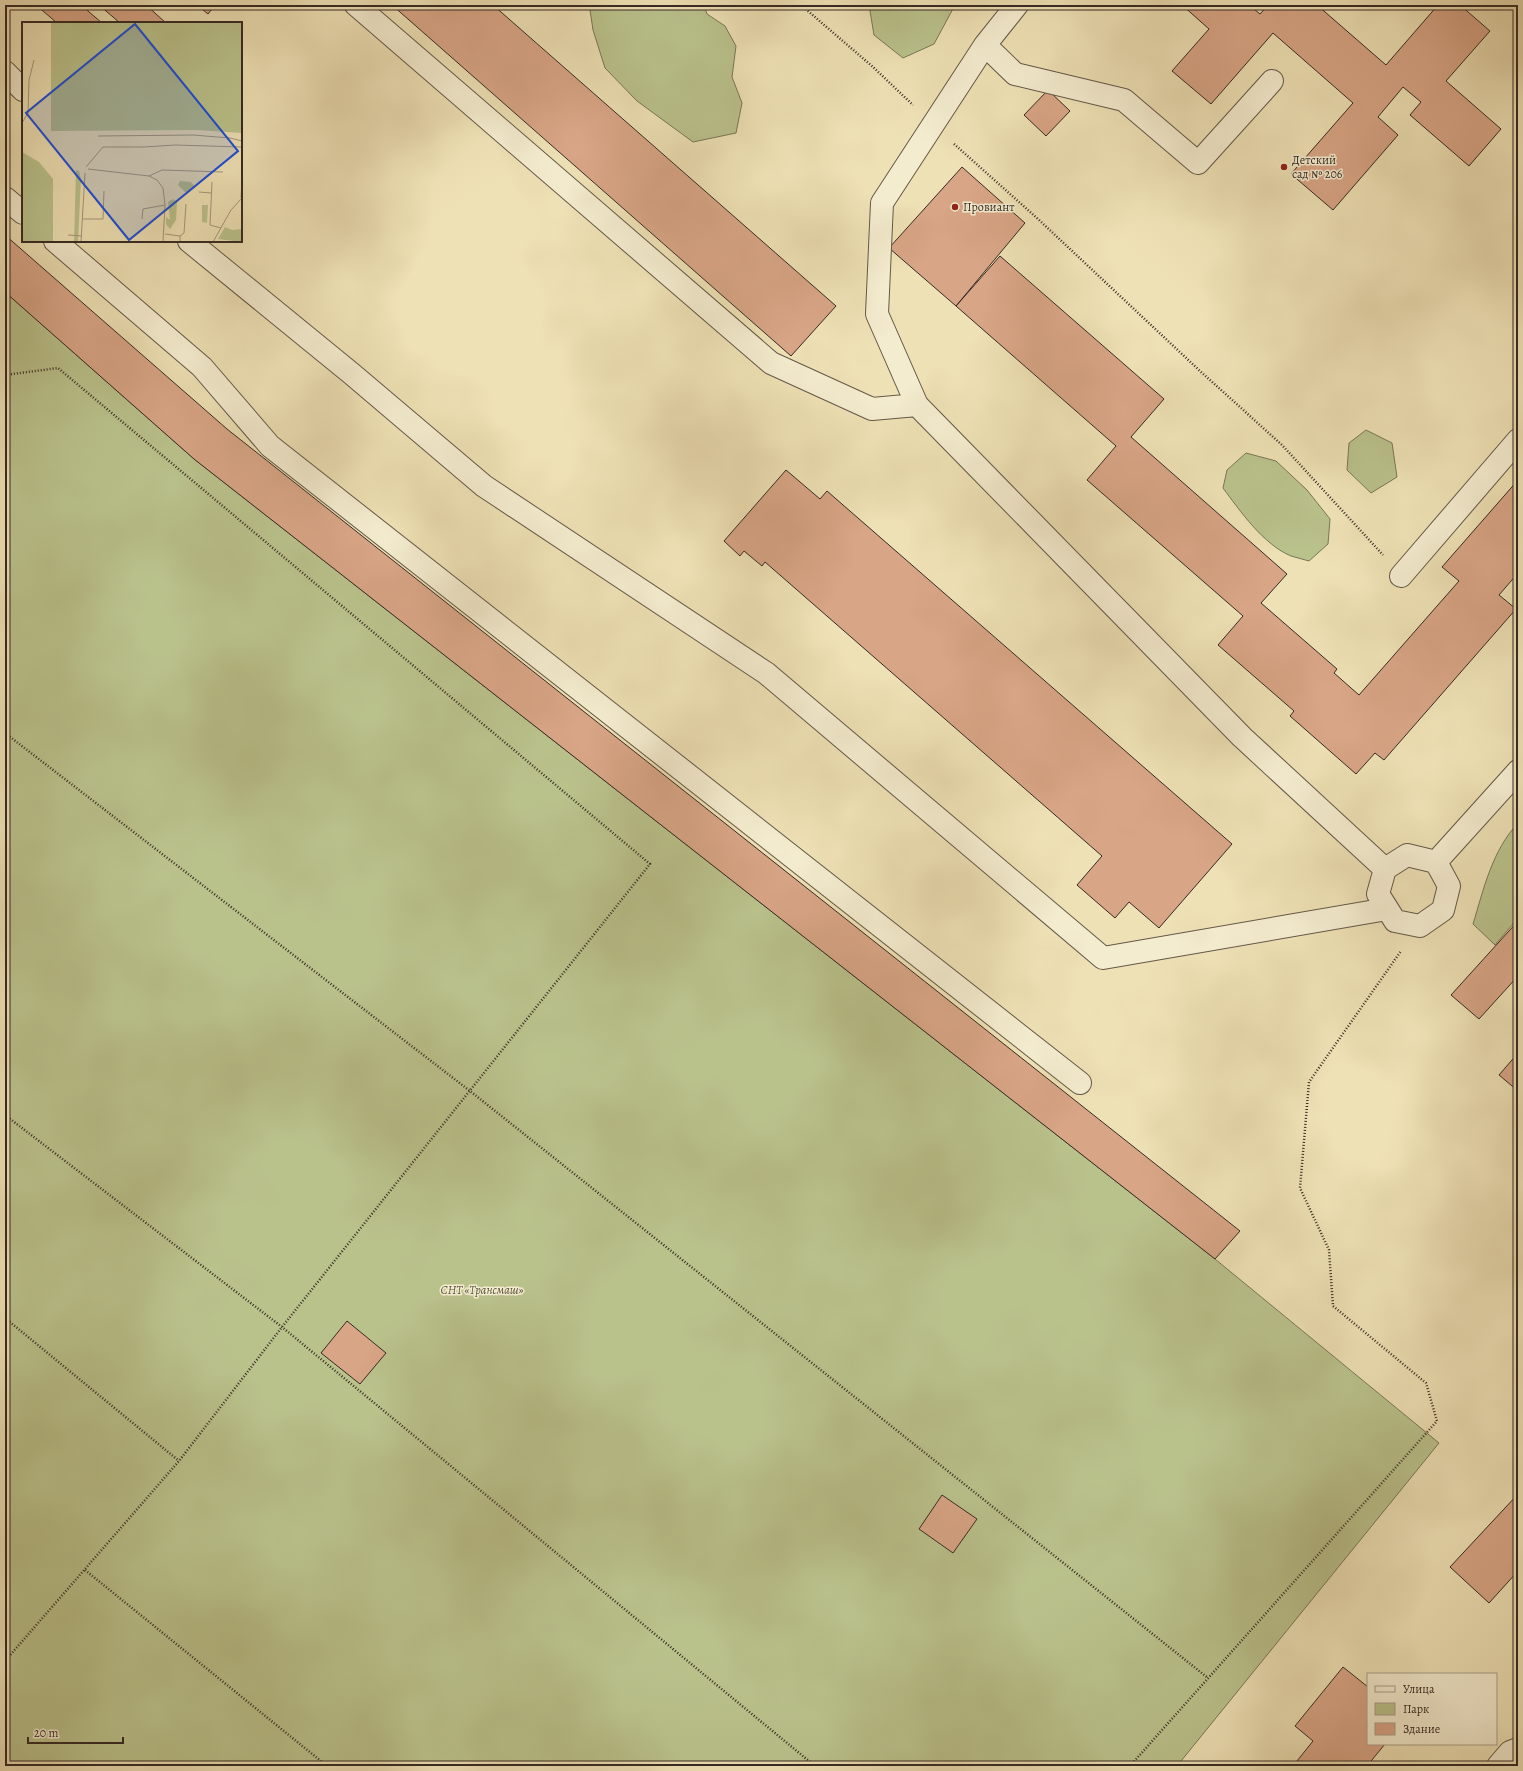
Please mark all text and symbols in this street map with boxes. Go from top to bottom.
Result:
inset map [22,22,242,242]
place label: Детский сад № 206 [1292,152,1343,182]
marker: Детский сад № 206 [1279,162,1289,172]
place label: Провиант [963,199,1015,215]
marker: Провиант [950,202,960,212]
park label: СНТ «Трансмаш» [440,1282,524,1298]
legend [1367,1673,1497,1745]
text: Улица [1403,1681,1435,1697]
text: Парк [1403,1701,1429,1717]
scale bar [28,1719,123,1745]
text: Здание [1403,1721,1440,1737]
text: 20 m [34,1725,58,1741]

